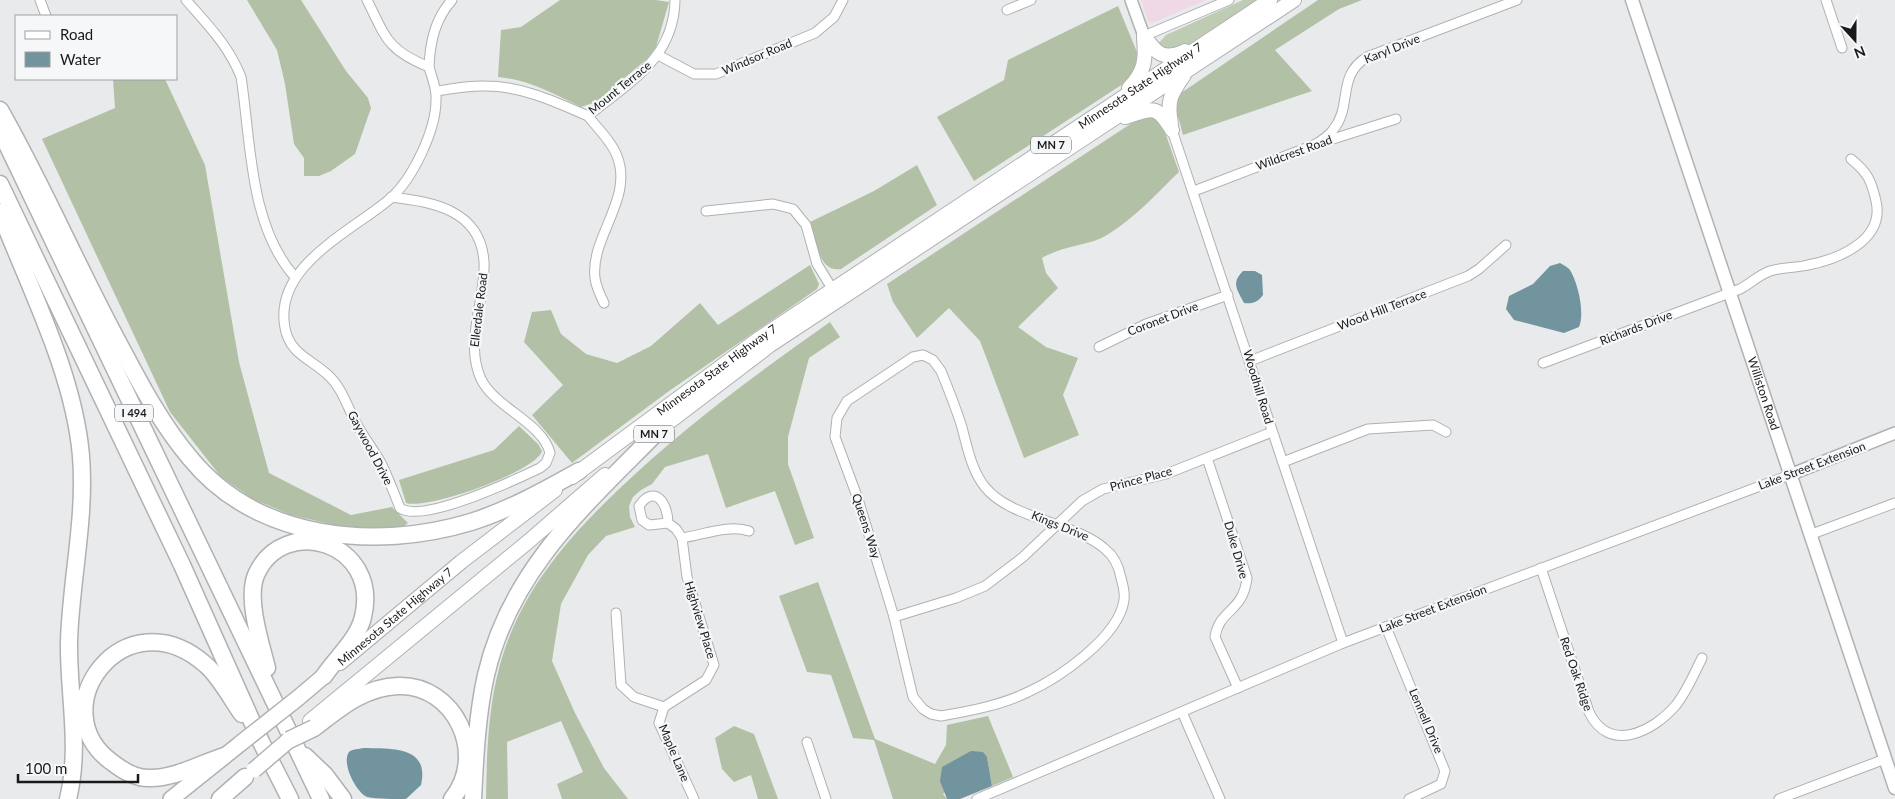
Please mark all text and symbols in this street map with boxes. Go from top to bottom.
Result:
legend [15,15,178,80]
north arrow [1830,15,1880,65]
text: Road [60,25,93,43]
street label: Karyl Drive [1362,31,1422,67]
street label: Windsor Road [720,35,794,78]
street label: Minnesota State Highway 7 [1075,39,1205,132]
text: N [1852,43,1868,62]
text: Water [60,50,101,68]
street label: Mount Terrace [585,58,654,118]
street label: Wildcrest Road [1254,132,1334,173]
road number: MN 7 [1031,136,1071,154]
street label: Ellerdale Road [467,272,490,348]
street label: Wood Hill Terrace [1335,286,1428,333]
street label: Coronet Drive [1125,298,1200,339]
street label: Richards Drive [1597,307,1674,348]
street label: Minnesota State Highway 7 [654,321,780,419]
street label: Woodhill Road [1240,348,1277,426]
street label: Williston Road [1745,355,1783,432]
road number: I 494 [115,404,153,422]
street label: Gaywood Drive [345,408,396,488]
road number: MN 7 [634,426,674,442]
street label: Lake Street Extension [1756,438,1868,493]
street label: Prince Place [1108,463,1174,494]
street label: Queens Way [849,491,884,561]
street label: Kings Drive [1029,507,1091,544]
street label: Duke Drive [1221,519,1252,581]
street label: Minnesota State Highway 7 [334,564,456,669]
street label: Highview Place [682,579,719,660]
street label: Lake Street Extension [1377,581,1489,636]
street label: Red Oak Ridge [1557,635,1596,713]
street label: Lennell Drive [1406,686,1447,756]
street label: Maple Lane [656,722,693,784]
scale bar [18,752,138,784]
text: 100 m [25,759,67,777]

